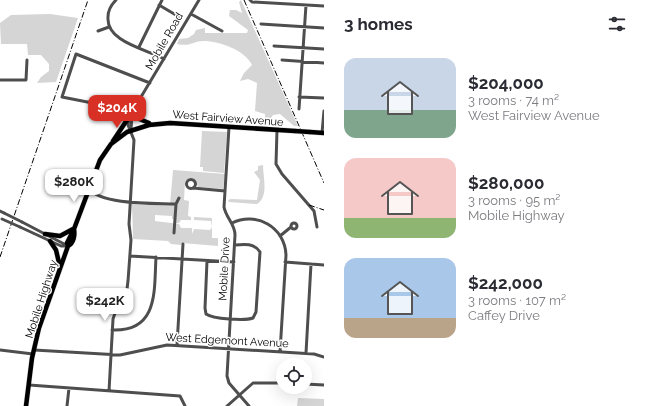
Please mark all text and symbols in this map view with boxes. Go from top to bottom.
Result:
street label: Mobile Road [143,10,186,72]
icon: filters [606,13,628,35]
text: 3 homes [344,14,413,34]
text: $204,000 [468,73,544,93]
icon: home [376,74,424,122]
text: 3 rooms · 74 m² [468,93,559,108]
pin: $204K [89,95,145,129]
text: $204K [97,100,137,115]
street label: West Fairview Avenue [172,108,284,129]
text: West Fairview Avenue [468,108,600,123]
pin: $280K [46,169,102,203]
text: $280,000 [468,173,544,193]
text: $280K [54,174,94,189]
icon: home [376,174,424,222]
text: 3 rooms · 95 m² [468,193,560,208]
text: Mobile Highway [468,208,565,223]
street label: Mobile Drive [216,236,233,301]
street label: Mobile Highway [23,258,60,340]
text: $242,000 [468,273,543,293]
icon: home [376,274,424,322]
pin: $242K [77,288,133,322]
text: $242K [85,293,125,308]
text: 3 rooms · 107 m² [468,293,566,308]
text: Caffey Drive [468,308,540,323]
street label: West Edgemont Avenue [165,331,289,350]
map controls [276,358,312,394]
button: locate [276,358,312,394]

